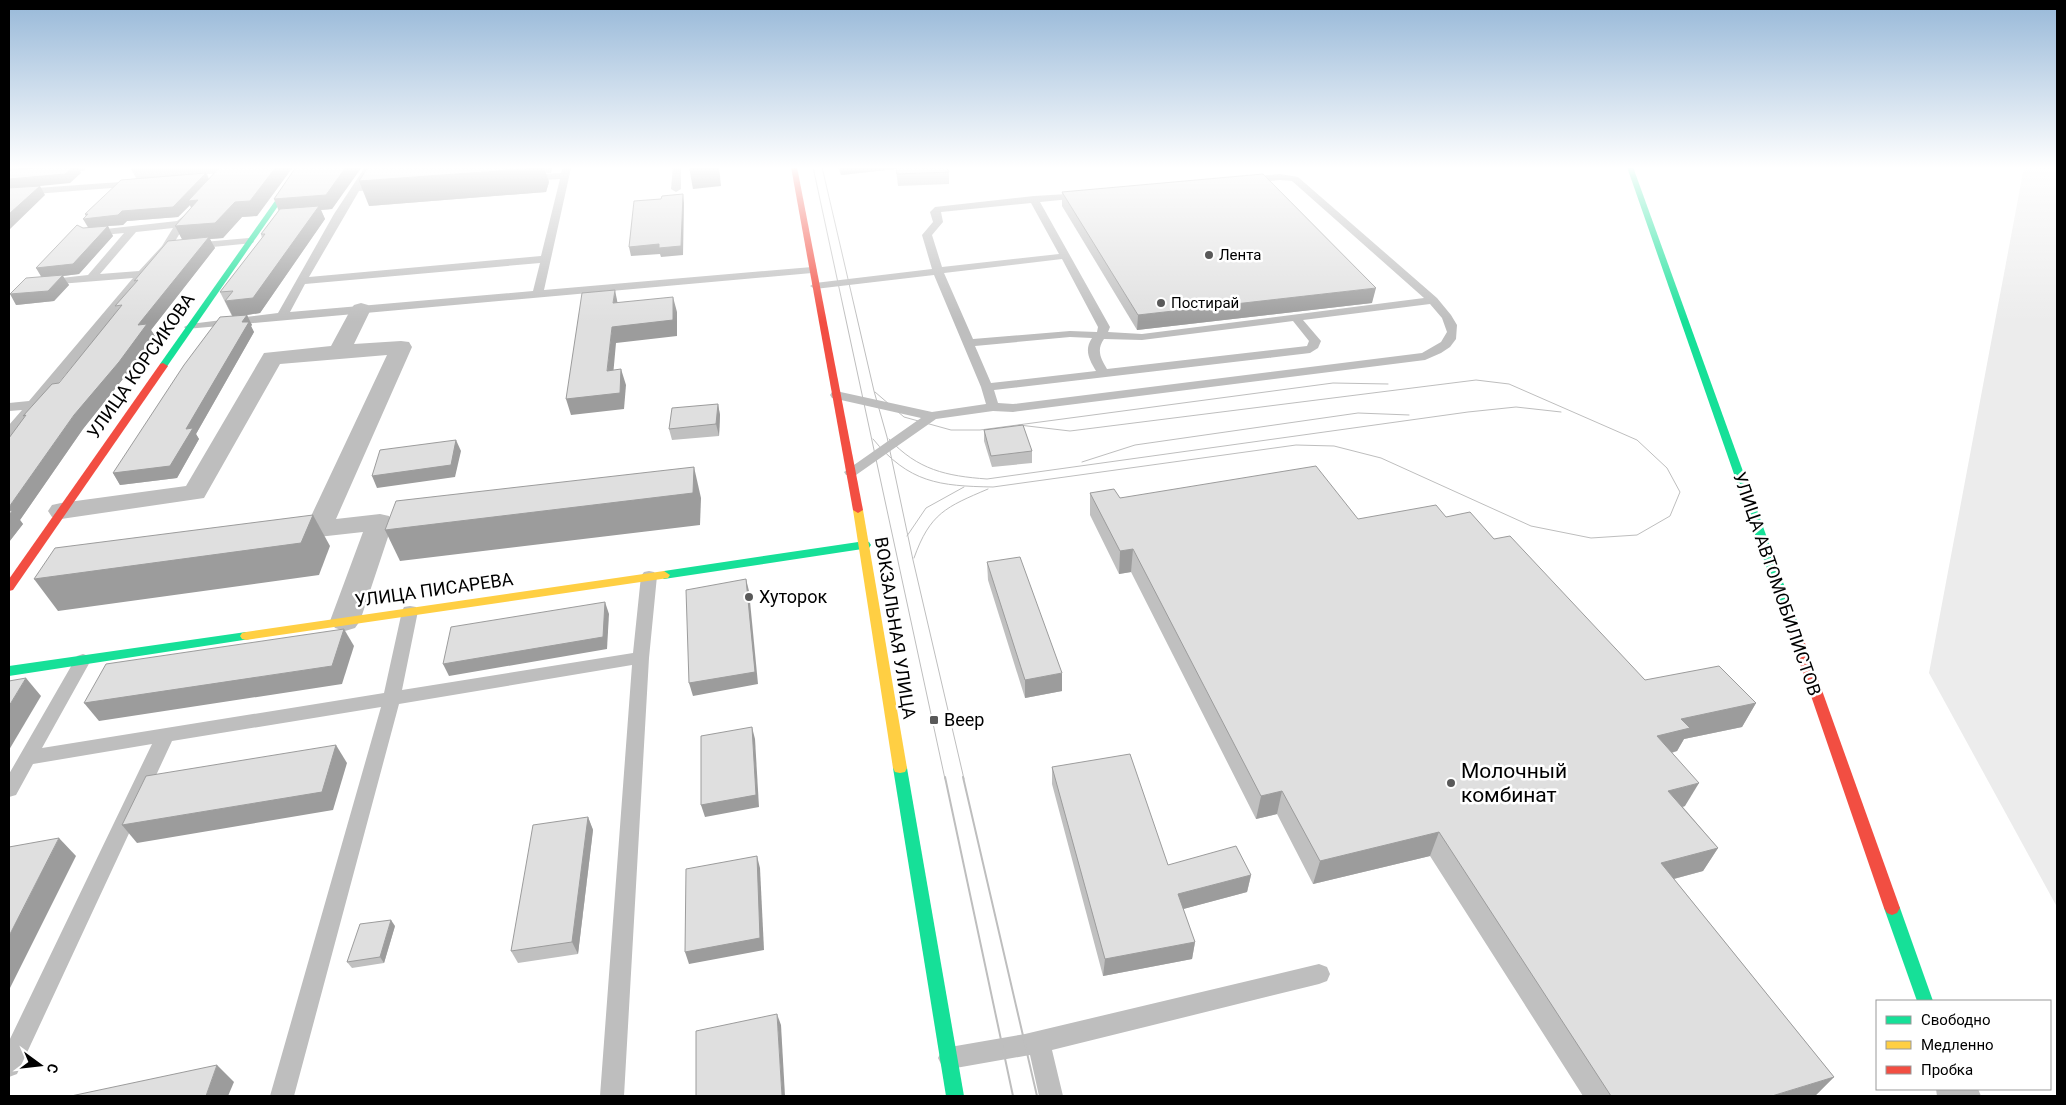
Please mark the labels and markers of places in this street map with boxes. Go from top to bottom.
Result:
place label: Лента [1219,246,1261,264]
marker: Лента [1203,249,1215,261]
place label: Постирай [1171,294,1239,312]
marker: Постирай [1155,297,1167,309]
place label: Хуторок [759,586,827,607]
marker: Хуторок [743,591,755,603]
place label: Веер [944,709,984,730]
marker: Веер [928,714,940,726]
place label: Молочный комбинат [1461,759,1567,807]
marker: Молочный комбинат [1445,777,1457,789]

